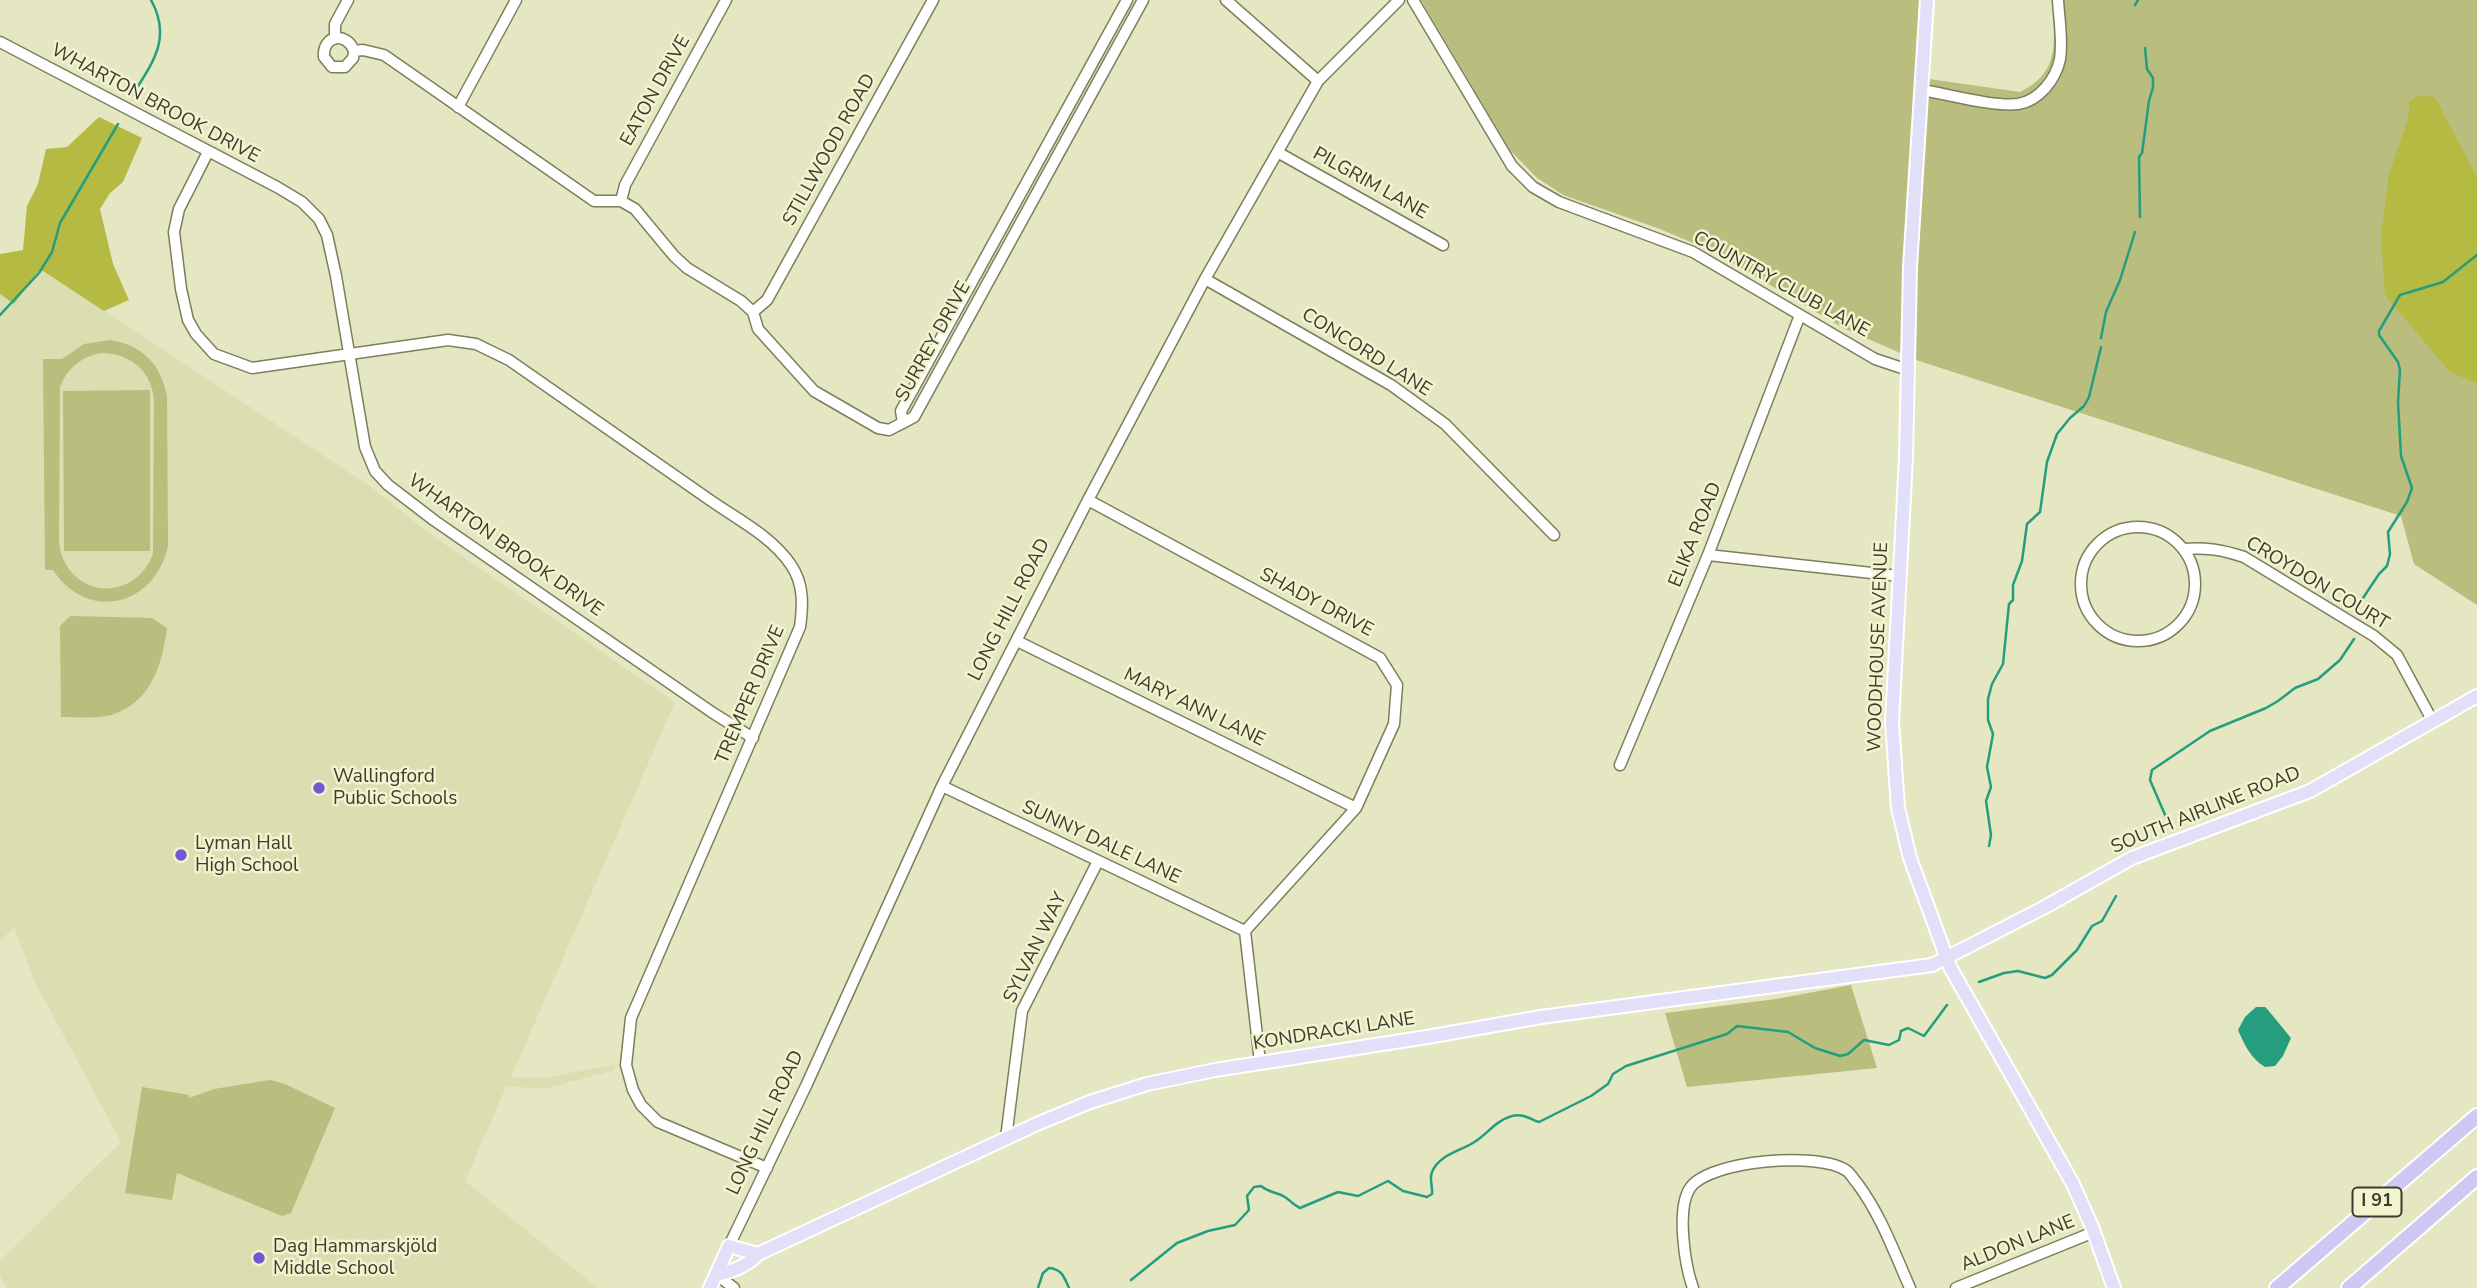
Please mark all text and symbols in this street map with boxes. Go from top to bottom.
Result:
street label: EATON DRIVE [616,32,696,150]
street label: WHARTON BROOK DRIVE [47,39,263,169]
street label: STILLWOOD ROAD [779,70,881,230]
street label: PILGRIM LANE [1309,143,1431,225]
street label: COUNTRY CLUB LANE [1689,227,1873,343]
street label: SURREY DRIVE [892,278,976,406]
street label: CONCORD LANE [1297,304,1435,402]
street label: WHARTON BROOK DRIVE [403,470,607,622]
street label: ELIKA ROAD [1665,479,1727,591]
street label: CROYDON COURT [2241,532,2393,636]
street label: LONG HILL ROAD [964,535,1056,685]
street label: WOODHOUSE AVENUE [1864,542,1894,752]
street label: SHADY DRIVE [1255,564,1377,642]
street label: TREMPER DRIVE [712,622,790,768]
street label: MARY ANN LANE [1119,664,1269,752]
street label: SOUTH AIRLINE ROAD [2108,763,2304,859]
place label: Wallingford Public Schools [333,766,457,810]
marker: Wallingford Public Schools [311,780,327,796]
street label: SUNNY DALE LANE [1018,796,1184,890]
place label: Lyman Hall High School [195,833,299,877]
marker: Lyman Hall High School [173,847,189,863]
street label: SYLVAN WAY [999,889,1073,1007]
street label: KONDRACKI LANE [1251,1008,1417,1056]
street label: LONG HILL ROAD [723,1047,809,1199]
road number: I 91 [2352,1188,2402,1217]
street label: ALDON LANE [1958,1211,2078,1277]
place label: Dag Hammarskjöld Middle School [273,1236,437,1280]
marker: Dag Hammarskjöld Middle School [251,1250,267,1266]

